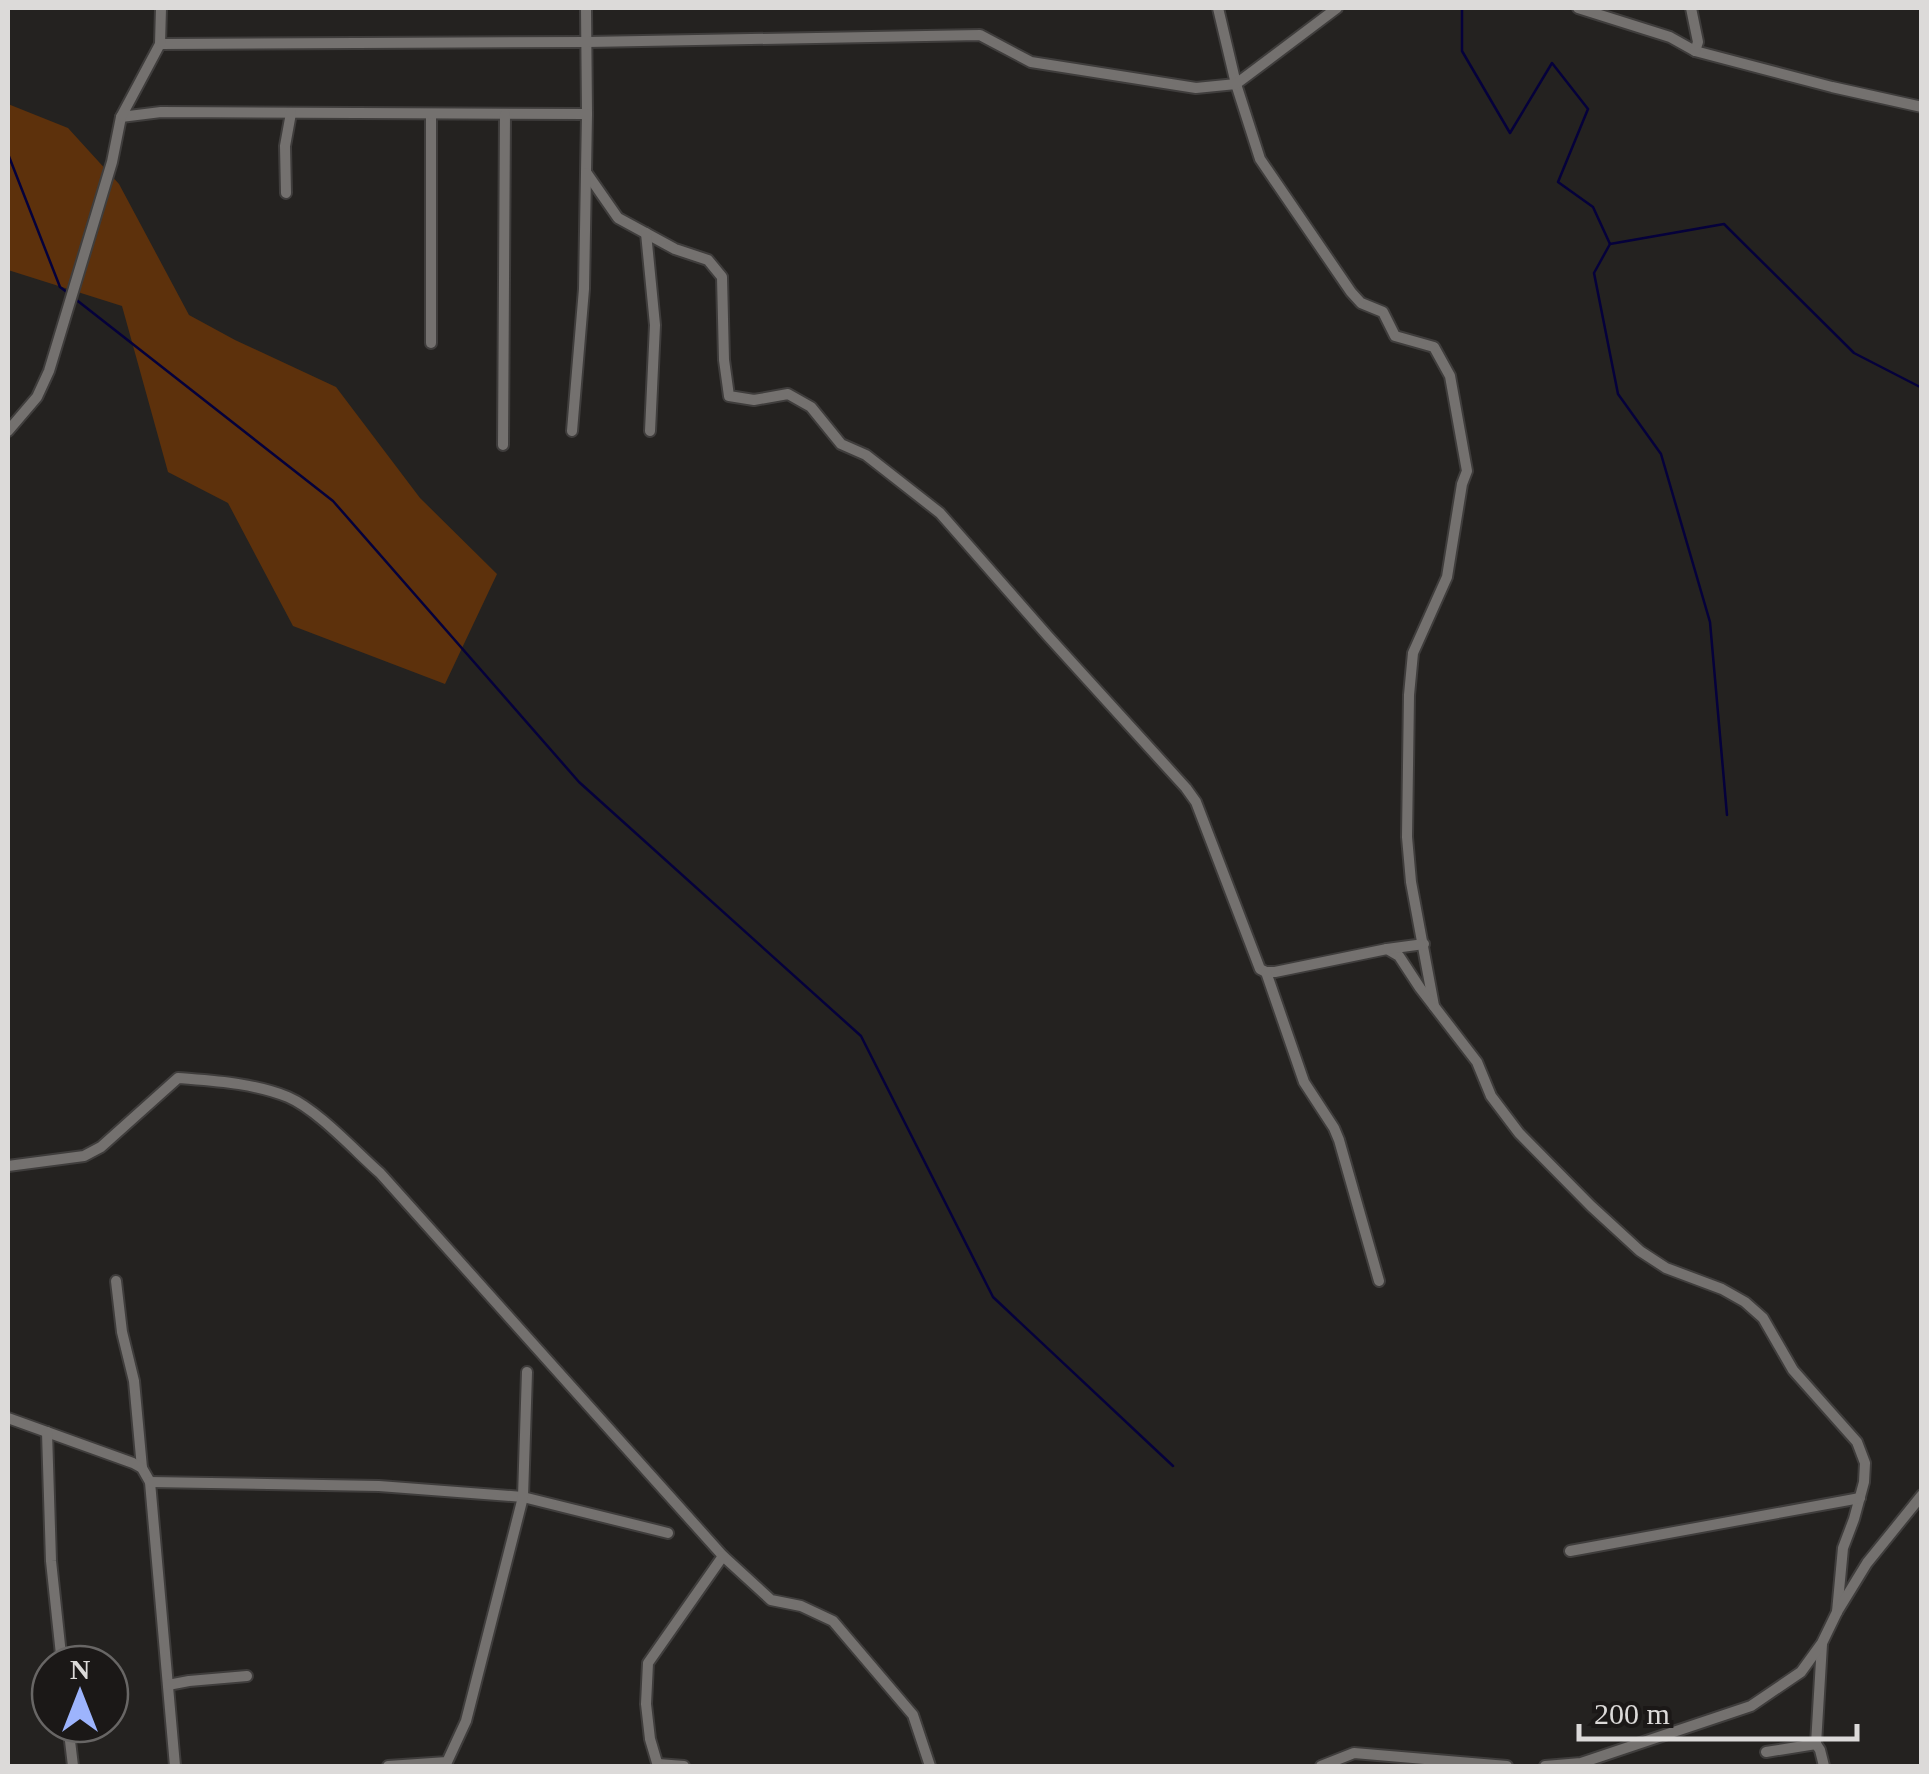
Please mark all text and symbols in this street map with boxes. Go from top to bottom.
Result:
north arrow [30,1644,130,1744]
text: N [70,1654,90,1685]
scale bar [1579,1679,1856,1741]
text: 200 m [1594,1697,1670,1730]

